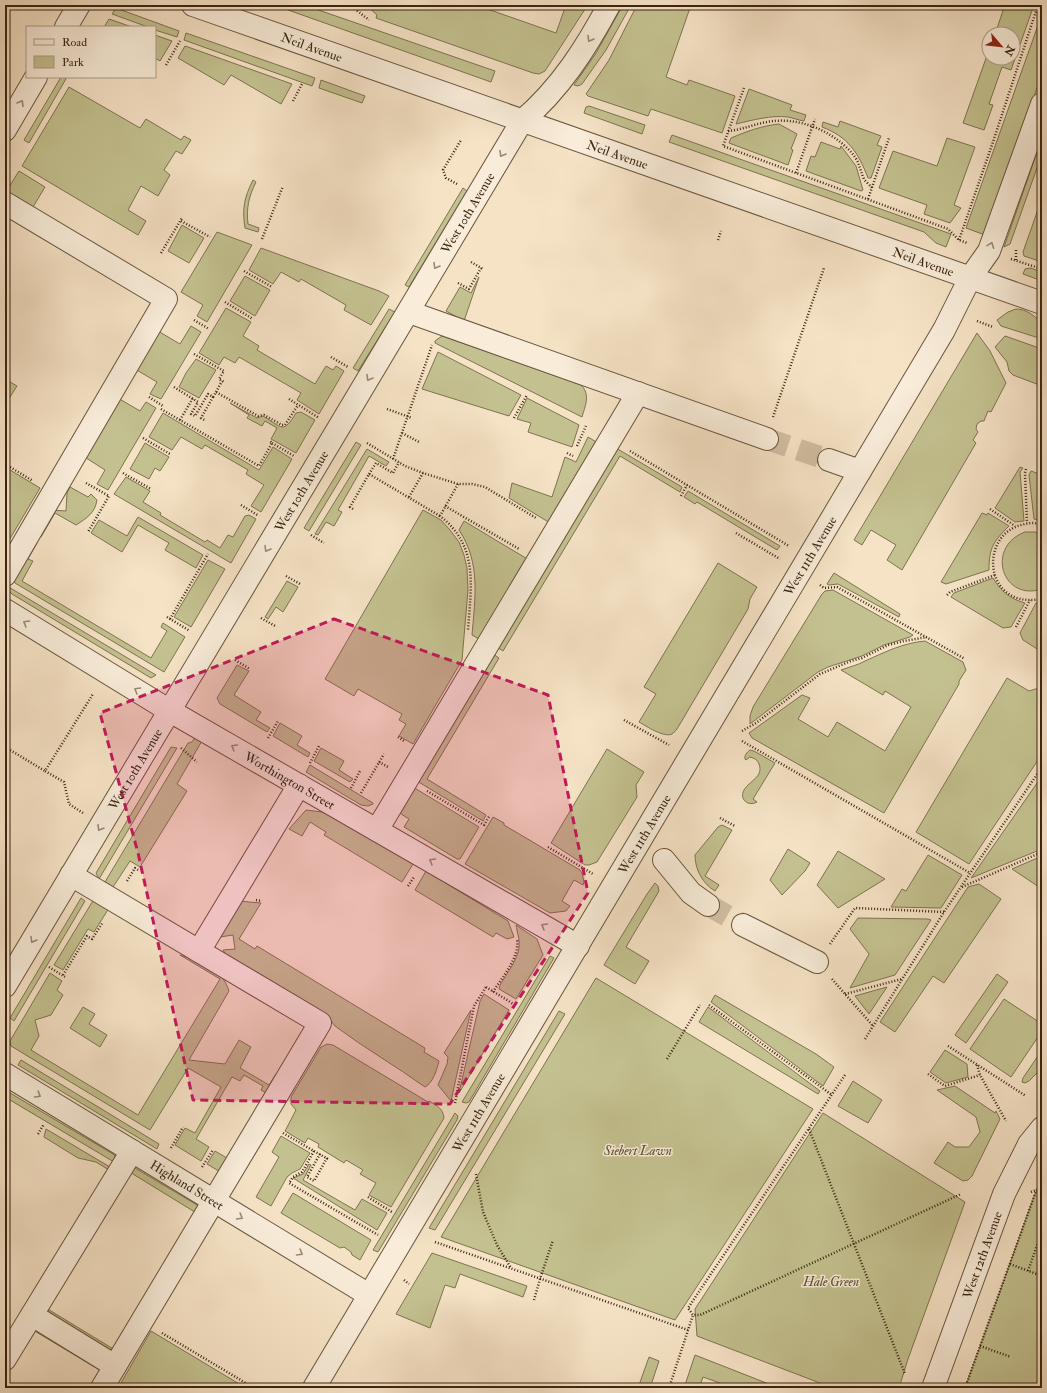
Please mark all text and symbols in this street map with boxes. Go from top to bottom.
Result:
legend [26,26,156,78]
north arrow [981,26,1021,66]
street label: Neil Avenue [279,30,345,66]
text: Road [62,35,87,50]
one-way arrow [587,35,594,42]
text: N [1001,42,1018,59]
text: Park [62,55,84,70]
one-way arrow [16,100,23,107]
street label: Neil Avenue [584,137,651,173]
one-way arrow [500,150,507,157]
street label: West 10th Avenue [437,169,499,257]
one-way arrow [986,242,994,249]
street label: Neil Avenue [890,244,956,281]
one-way arrow [433,262,440,269]
one-way arrow [367,374,374,381]
street label: West 10th Avenue [271,447,333,536]
street label: West 11th Avenue [780,513,841,599]
one-way arrow [264,545,271,552]
one-way arrow [23,620,30,627]
one-way arrow [134,688,141,695]
street label: West 10th Avenue [105,725,166,814]
one-way arrow [231,745,238,752]
street label: Worthington Street [240,748,338,813]
street label: West 11th Avenue [615,791,675,878]
one-way arrow [97,824,104,831]
one-way arrow [428,859,436,866]
one-way arrow [541,924,548,931]
one-way arrow [30,936,38,943]
street label: West 11th Avenue [449,1070,509,1156]
one-way arrow [34,1090,41,1097]
park label: Siebert Lawn [603,1143,672,1159]
street label: Highland Street [147,1157,226,1214]
street label: West 12th Avenue [959,1209,1006,1302]
one-way arrow [236,1212,243,1219]
one-way arrow [296,1249,303,1256]
park label: Hale Green [802,1274,859,1290]

